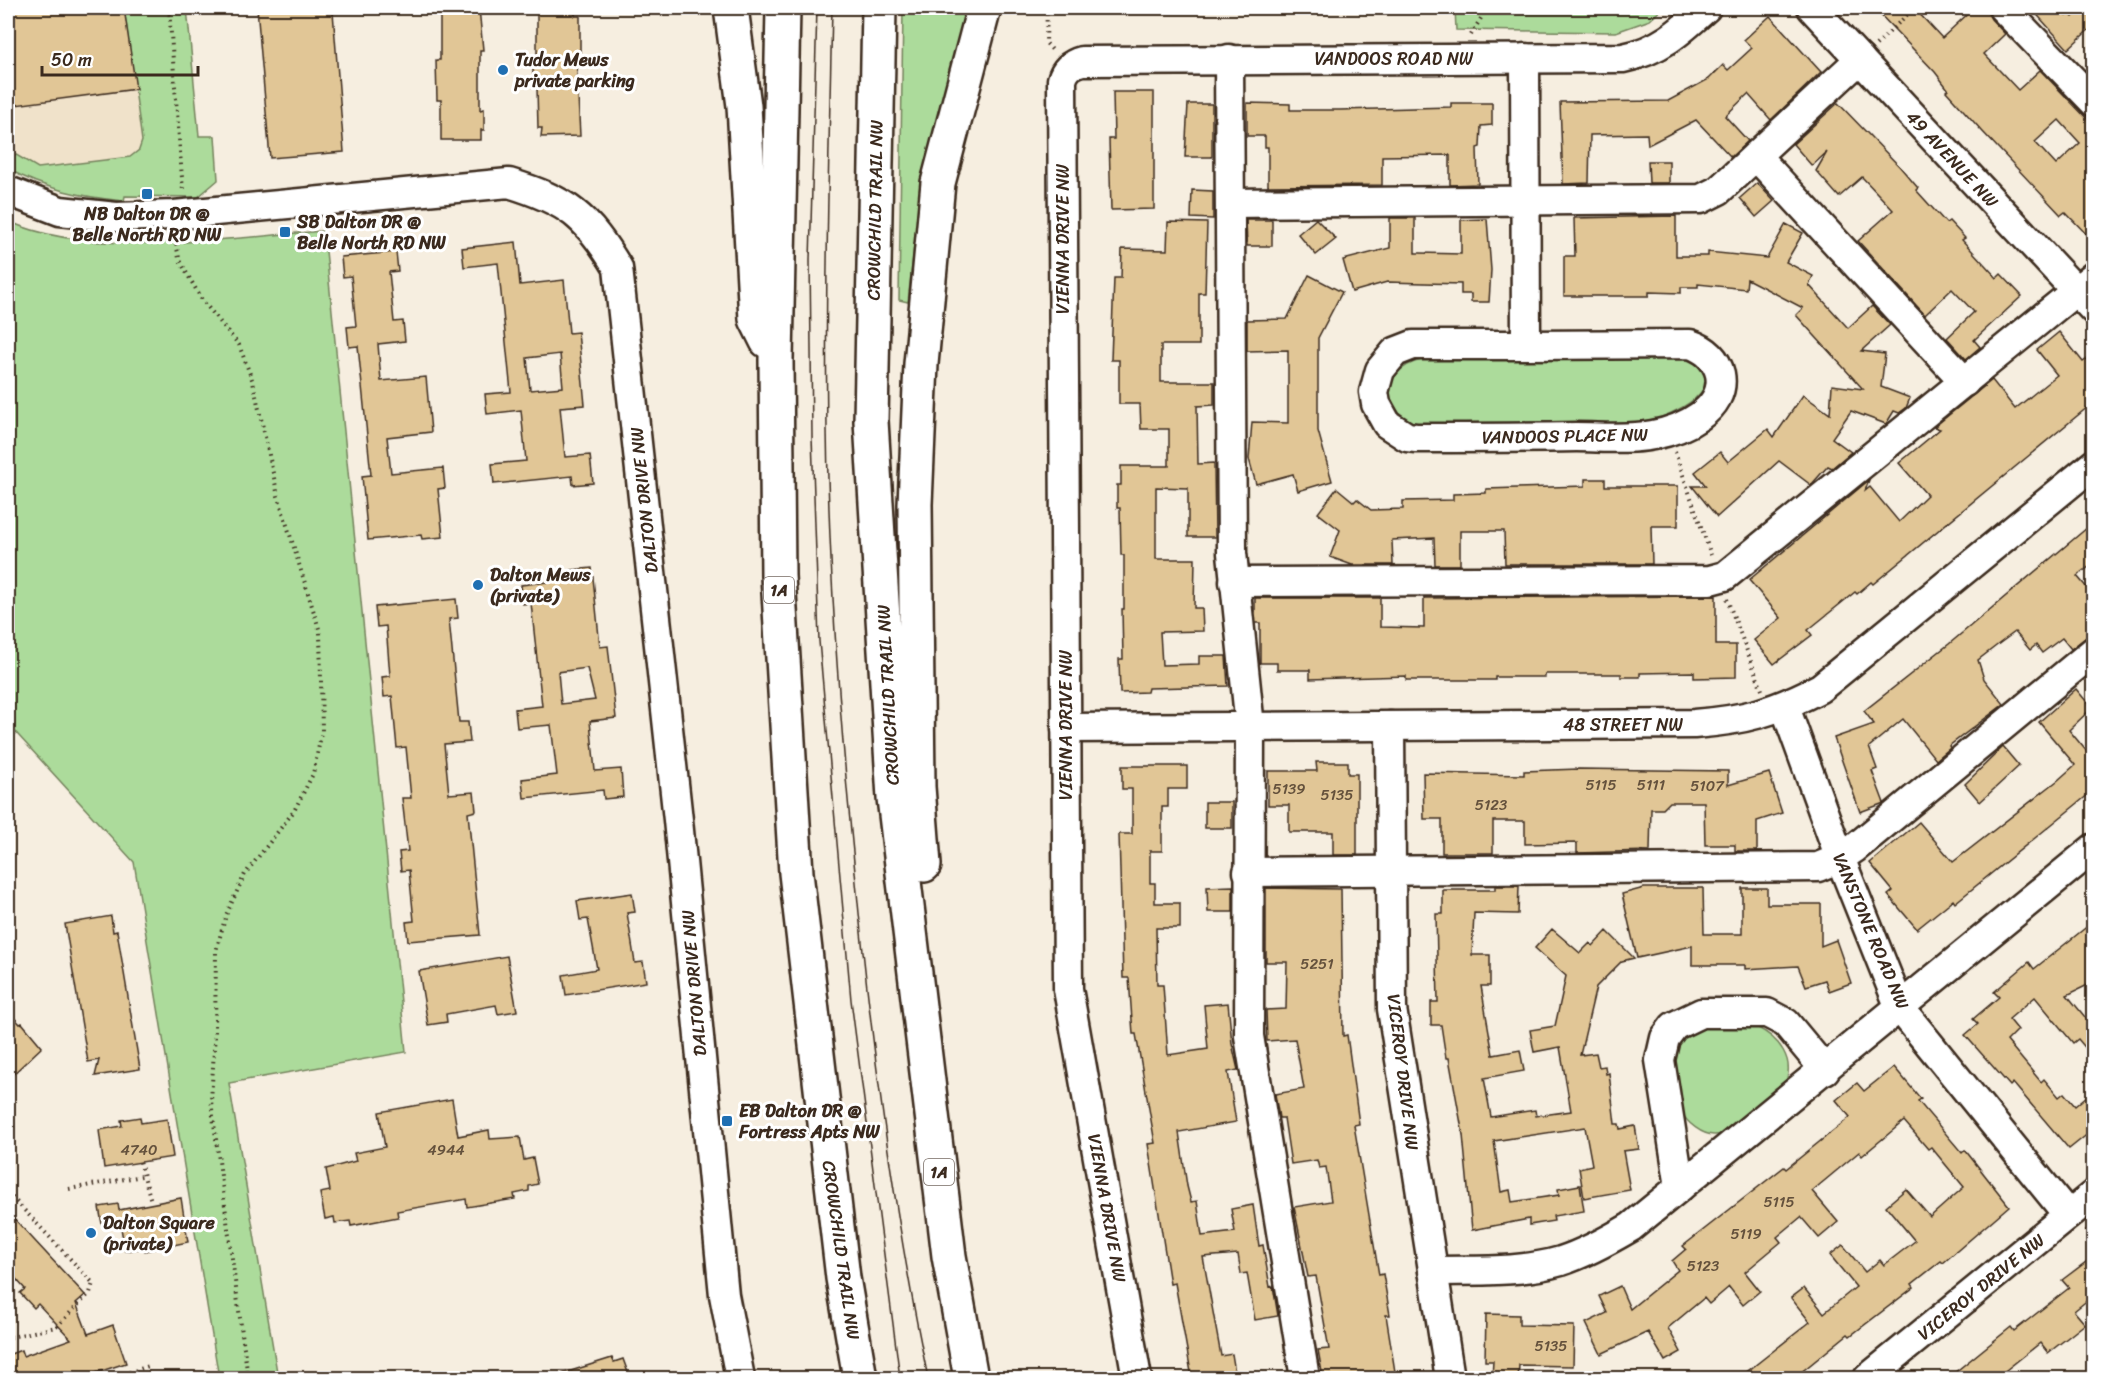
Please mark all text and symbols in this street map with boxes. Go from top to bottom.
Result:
scale bar [42,39,198,77]
street label: VANDOOS ROAD NW [1315,43,1474,75]
text: 50 m [51,44,92,76]
place label: Tudor Mews private parking [514,44,635,97]
marker: Tudor Mews private parking [496,63,510,77]
street label: 49 AVENUE NW [1898,102,2007,216]
street label: CROWCHILD TRAIL NW [857,119,893,301]
street label: VIENNA DRIVE NW [1047,163,1079,314]
marker: NB Dalton DR @ Belle North RD NW [140,187,154,201]
place label: NB Dalton DR @ Belle North RD NW [73,198,222,251]
place label: SB Dalton DR @ Belle North RD NW [296,206,447,259]
marker: SB Dalton DR @ Belle North RD NW [278,225,292,239]
street label: VANDOOS PLACE NW [1482,419,1649,453]
street label: DALTON DRIVE NW [620,425,668,575]
place label: Dalton Mews (private) [490,559,591,612]
road number: 1A [764,577,794,603]
marker: Dalton Mews (private) [471,578,485,592]
street label: CROWCHILD TRAIL NW [867,603,909,786]
street label: VIENNA DRIVE NW [1050,649,1082,800]
street label: 48 STREET NW [1563,709,1684,741]
house number: 5115 [1585,772,1617,798]
house number: 5111 [1637,772,1665,798]
house number: 5107 [1690,773,1725,799]
house number: 5139 [1272,776,1306,802]
house number: 5135 [1320,782,1354,808]
house number: 5123 [1475,792,1507,818]
street label: VANSTONE ROAD NW [1824,848,1919,1015]
street label: DALTON DRIVE NW [672,908,716,1058]
house number: 5251 [1300,951,1334,977]
street label: VICEROY DRIVE NW [1378,992,1429,1153]
place label: EB Dalton DR @ Fortress Apts NW [738,1095,881,1148]
marker: EB Dalton DR @ Fortress Apts NW [720,1114,734,1128]
street label: VIENNA DRIVE NW [1078,1131,1136,1286]
house number: 4740 [121,1137,157,1163]
house number: 4944 [427,1137,465,1163]
street label: CROWCHILD TRAIL NW [813,1158,869,1342]
road number: 1A [924,1159,954,1185]
house number: 5115 [1763,1189,1795,1215]
place label: Dalton Square (private) [103,1207,216,1260]
house number: 5119 [1730,1221,1762,1247]
street label: VICEROY DRIVE NW [1910,1225,2053,1349]
marker: Dalton Square (private) [84,1226,98,1240]
house number: 5123 [1687,1253,1719,1279]
house number: 5135 [1534,1333,1568,1359]

